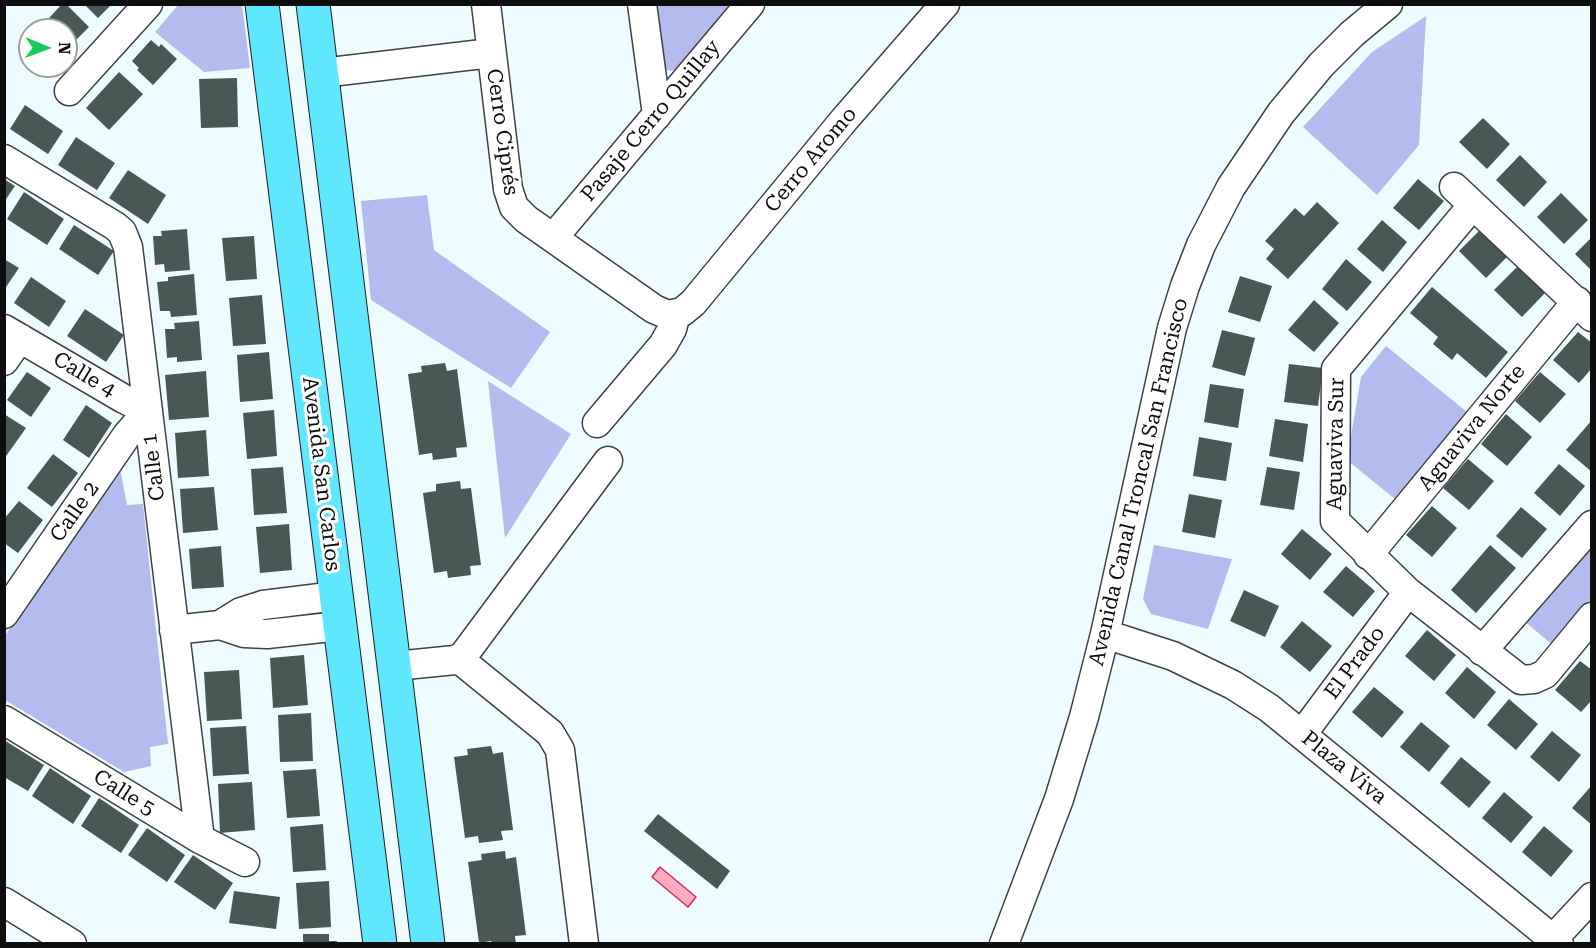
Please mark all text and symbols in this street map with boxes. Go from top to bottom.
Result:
north arrow [18,18,78,78]
street label: Pasaje Cerro Quillay [576,35,726,207]
text: N [55,42,74,55]
street label: Cerro Ciprés [481,67,523,197]
street label: Cerro Aromo [760,102,862,218]
street label: Avenida Canal Troncal San Francisco [1084,296,1194,668]
street label: Calle 4 [48,347,120,403]
street label: Aguaviva Norte [1413,360,1531,496]
street label: Avenida San Carlos [297,375,345,573]
street label: Aguaviva Sur [1322,377,1350,511]
street label: Calle 1 [137,432,171,502]
street label: Calle 2 [45,477,105,547]
street label: El Prado [1319,622,1391,704]
street label: Plaza Viva [1296,726,1392,810]
street label: Calle 5 [88,764,160,822]

